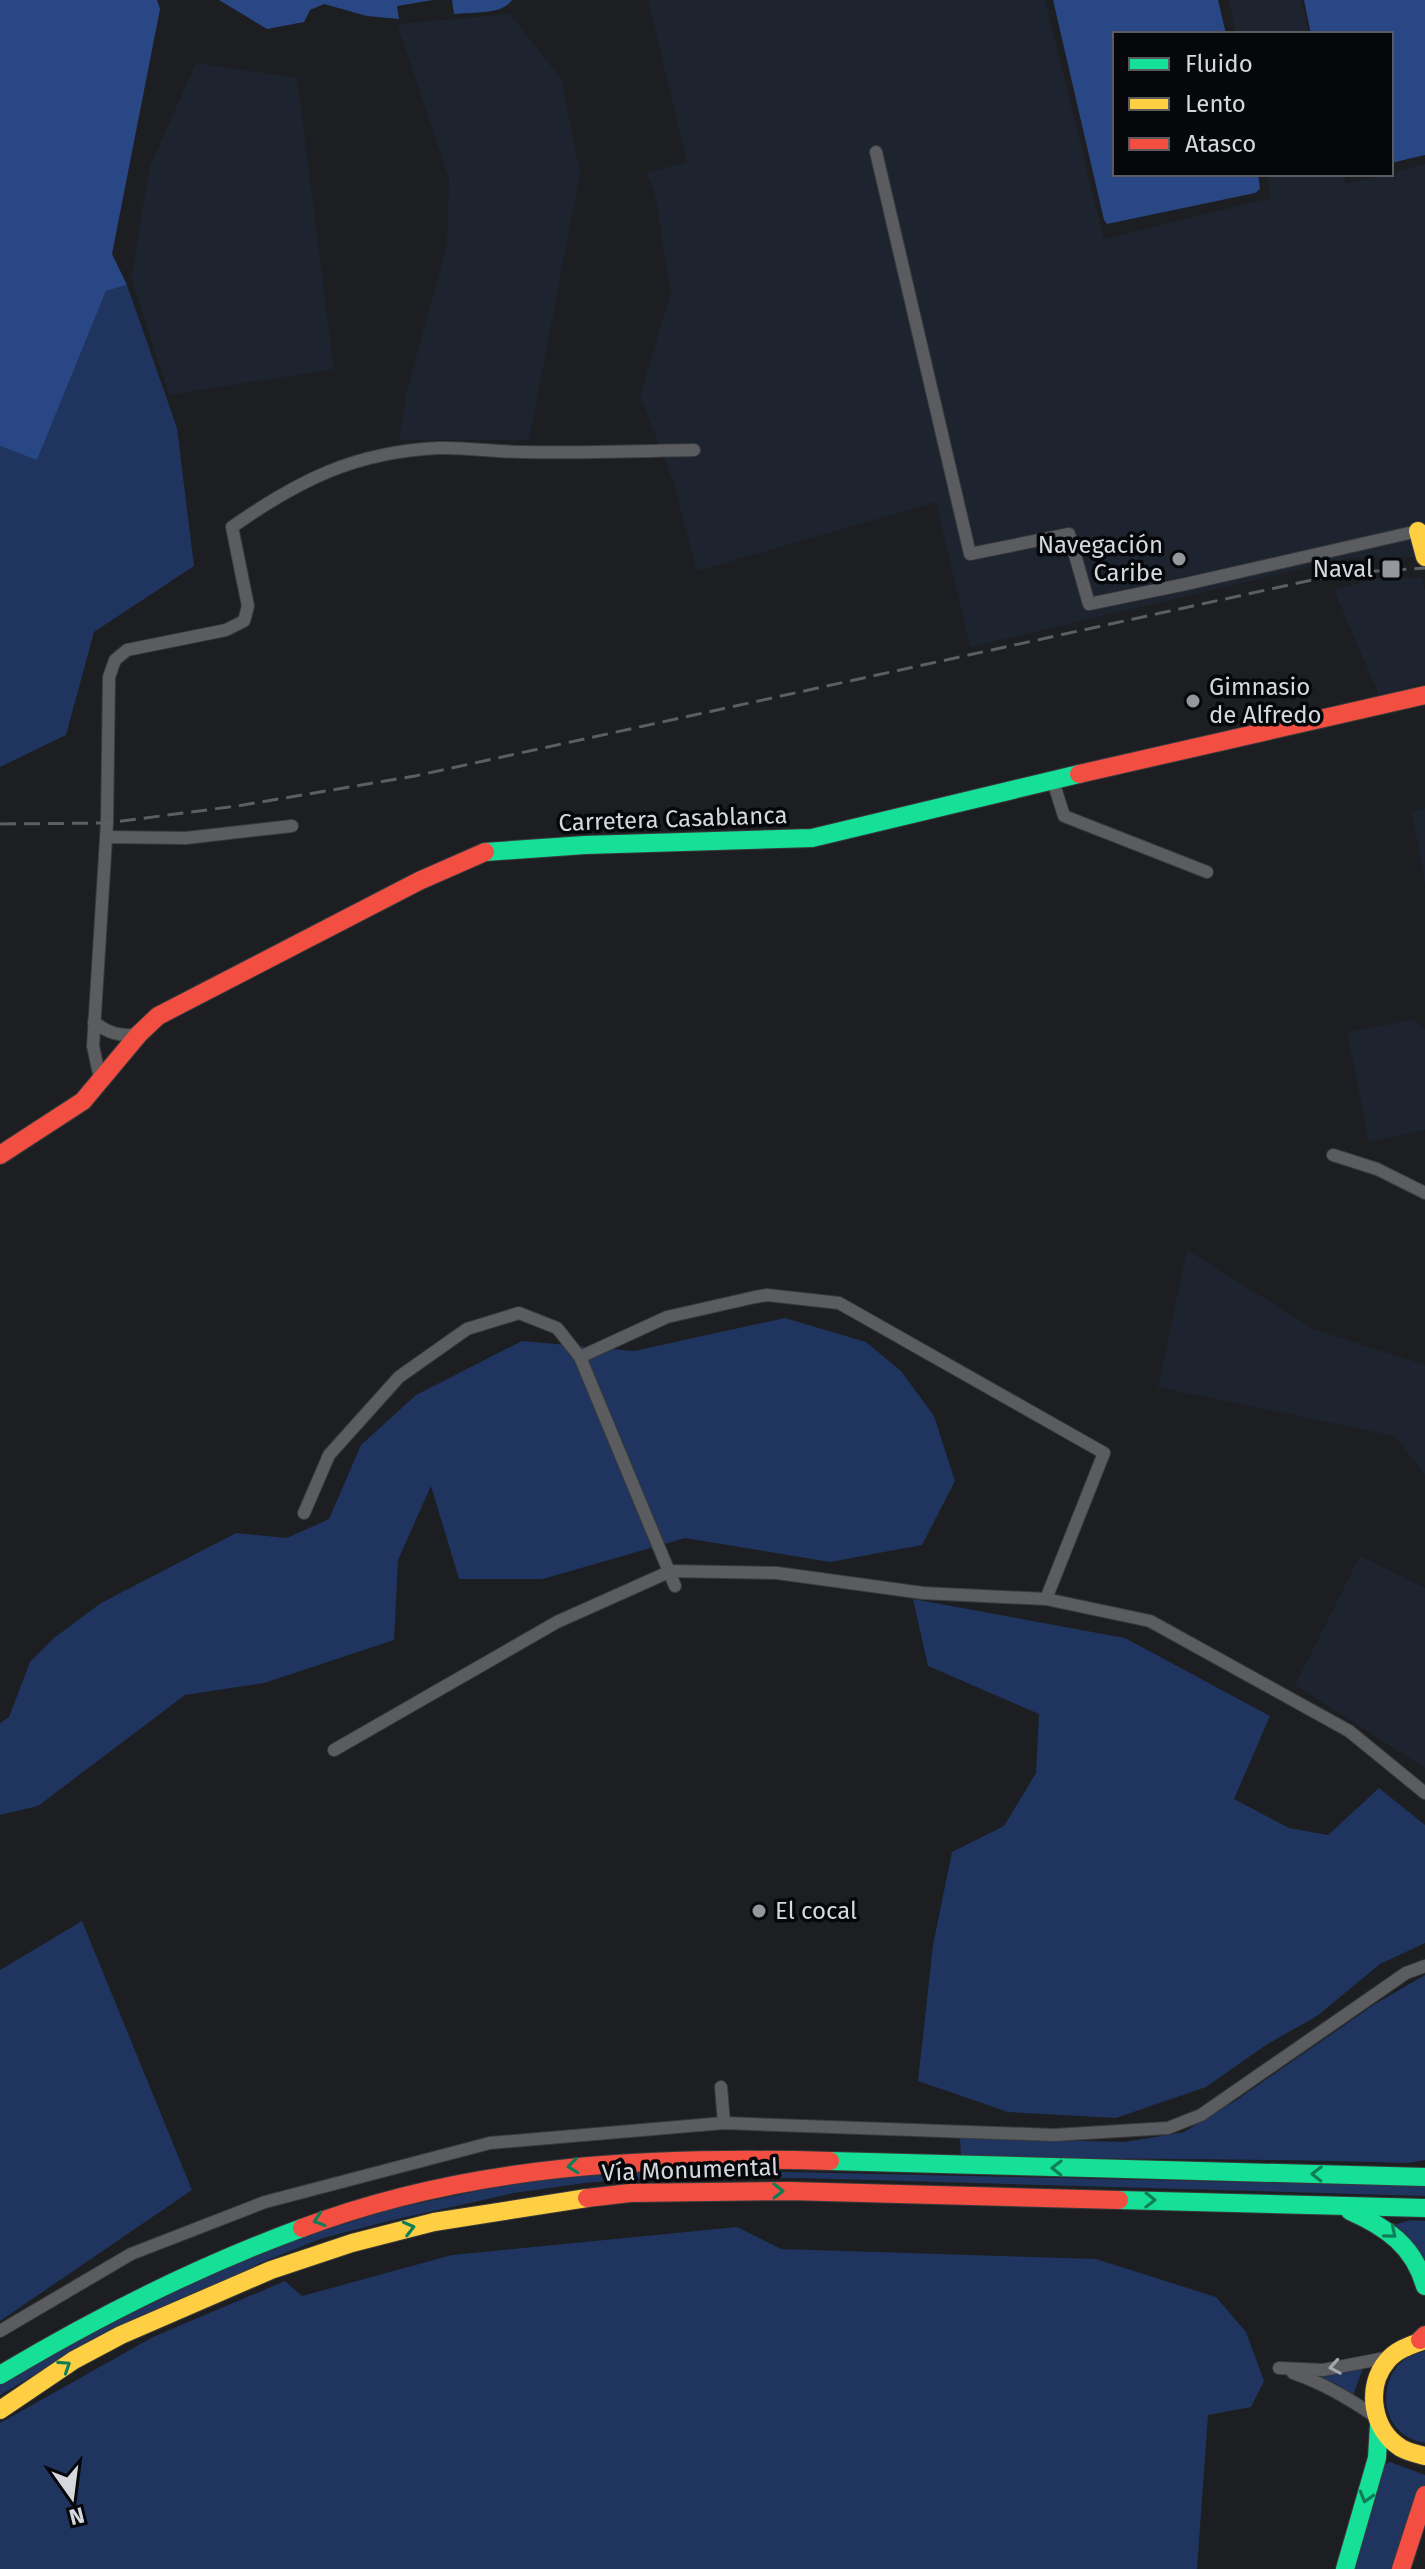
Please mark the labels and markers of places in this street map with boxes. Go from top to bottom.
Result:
place label: Navegación Caribe [1038,531,1163,587]
marker: Navegación Caribe [1170,550,1188,568]
place label: Naval [1313,555,1373,583]
marker: Naval [1380,558,1402,580]
place label: Gimnasio de Alfredo [1209,673,1322,729]
marker: Gimnasio de Alfredo [1184,692,1202,710]
place label: El cocal [775,1897,857,1925]
marker: El cocal [750,1902,768,1920]

